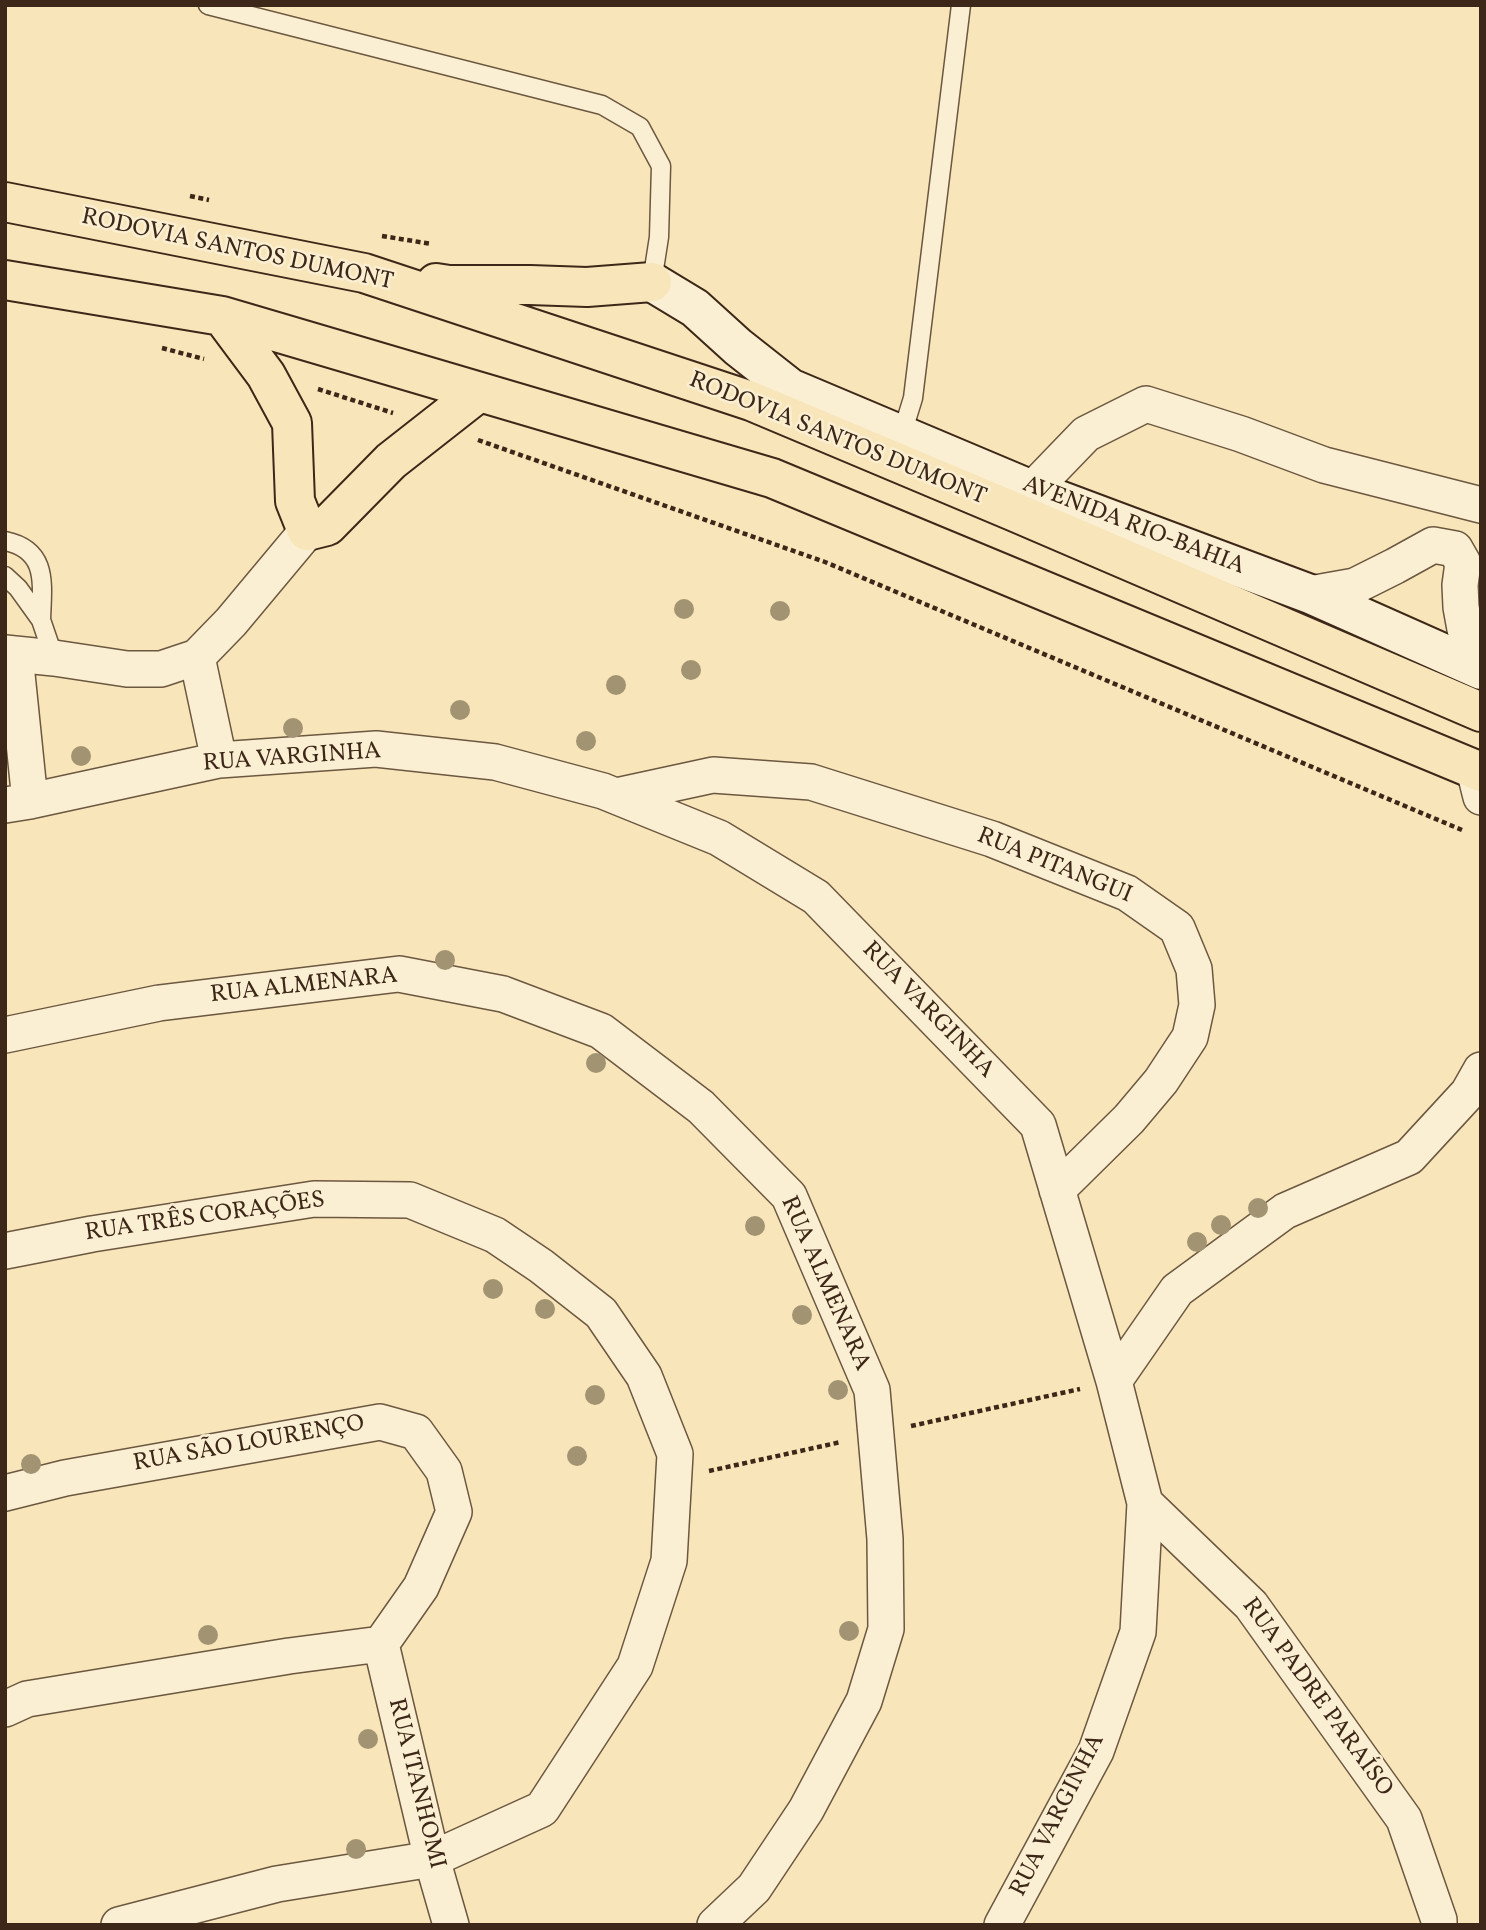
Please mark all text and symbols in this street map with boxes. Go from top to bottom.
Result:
street label: RODOVIA SANTOS DUMONT [78,204,396,298]
street label: RODOVIA SANTOS DUMONT [684,367,990,513]
street label: AVENIDA RIO-BAHIA [1018,471,1248,583]
street label: RUA VARGINHA [202,738,382,780]
street label: RUA PITANGUI [972,823,1136,911]
street label: RUA VARGINHA [855,937,999,1085]
street label: RUA ALMENARA [209,963,399,1011]
street label: RUA TRÊS CORAÇÕES [83,1187,327,1249]
street label: RUA ALMENARA [773,1192,875,1376]
street label: RUA SÃO LOURENÇO [131,1411,367,1479]
street label: RUA PADRE PARAÍSO [1234,1593,1398,1803]
street label: RUA ITANHOMI [380,1696,450,1872]
street label: RUA VARGINHA [1006,1730,1112,1902]

